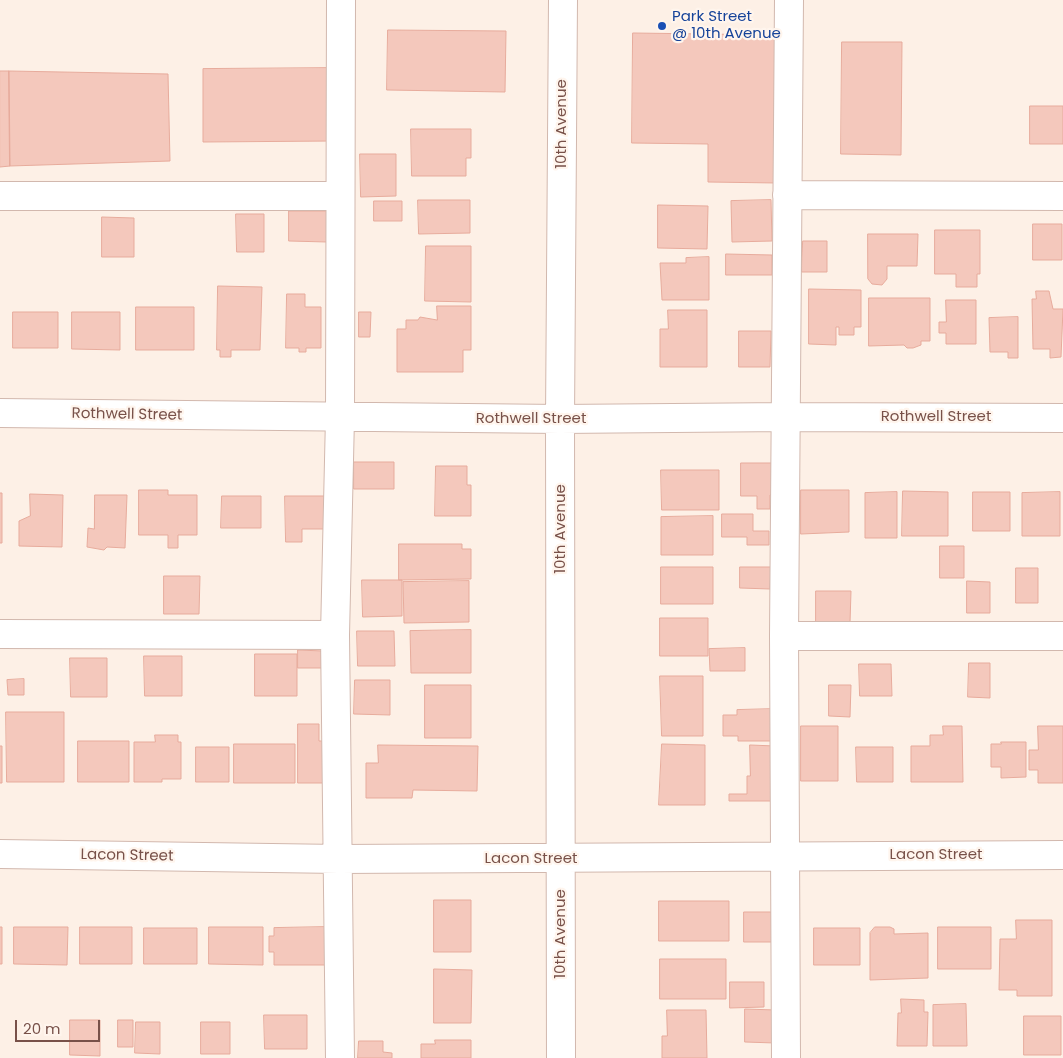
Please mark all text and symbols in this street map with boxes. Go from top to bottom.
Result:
place label: Park Street @ 10th Avenue [672,8,781,43]
marker: Park Street @ 10th Avenue [656,20,668,32]
street label: 10th Avenue [553,79,571,169]
street label: Rothwell Street [72,405,182,425]
street label: Rothwell Street [881,408,991,426]
street label: Rothwell Street [476,410,586,428]
street label: 10th Avenue [552,484,570,574]
street label: Lacon Street [80,846,174,866]
street label: Lacon Street [890,846,982,864]
street label: Lacon Street [485,850,577,868]
street label: 10th Avenue [552,889,570,979]
scale bar [18,1010,102,1042]
text: 20 m [23,1018,61,1039]

